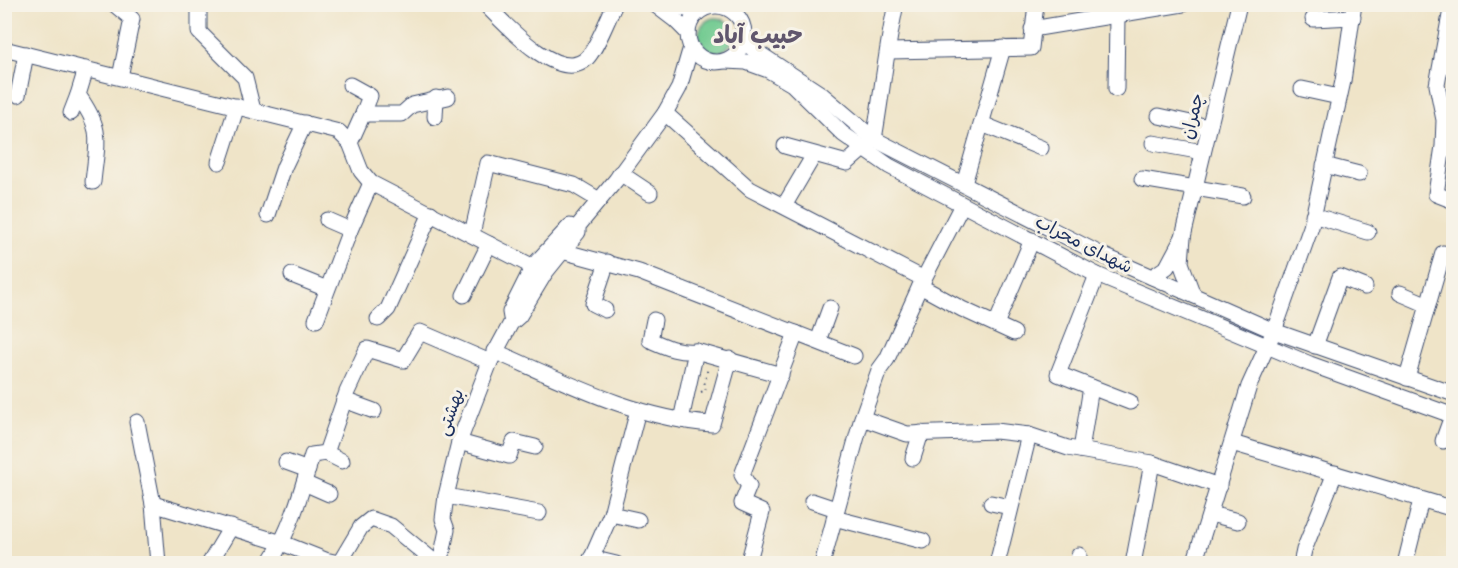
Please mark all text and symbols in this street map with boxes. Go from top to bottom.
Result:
district label: حبیب آباد [713,14,803,56]
street label: چمران [1171,89,1213,143]
street label: شهدای محراب [1029,206,1139,282]
street label: بهشتی [427,384,473,440]

